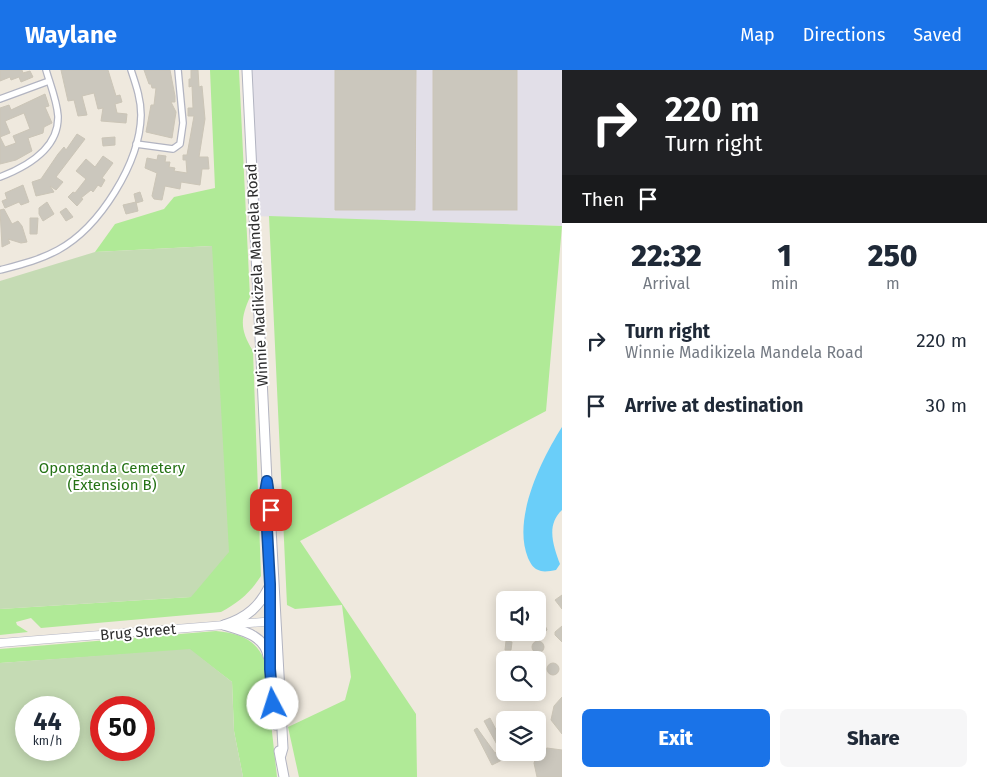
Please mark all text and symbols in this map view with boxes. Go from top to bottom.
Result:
text: Waylane [25,21,117,49]
text: Map [740,24,775,46]
text: Directions [803,24,885,46]
text: Saved [913,24,962,46]
text: 220 m [665,88,760,130]
icon: right [582,90,647,155]
text: Turn right [665,130,762,157]
street label: Winnie Madikizela Mandela Road [242,163,272,387]
icon: arrive [634,185,662,213]
text: Then [582,188,624,211]
text: 22:32 [631,238,702,274]
text: 1 [778,238,792,274]
text: 250 [868,238,918,274]
text: Arrival [643,274,690,293]
text: min [771,274,799,293]
text: m [886,274,900,293]
text: Turn right [625,320,710,343]
icon: right [582,327,610,355]
text: 220 m [916,329,967,352]
text: Winnie Madikizela Mandela Road [625,343,863,362]
icon: arrive [582,392,610,420]
text: Arrive at destination [625,394,804,417]
text: 30 m [926,394,967,417]
park label: Oponganda Cemetery (Extension B) [39,459,186,494]
pin [250,489,292,531]
icon: arrive [257,496,285,524]
map controls [496,591,546,761]
button: sound [496,591,546,641]
street label: Brug Street [99,620,177,644]
button: search [496,651,546,701]
position arrow [246,677,298,729]
speed limit sign: 50 [90,696,155,761]
text: 44 [33,707,62,737]
button: Exit [582,709,770,767]
button: Share [780,709,967,767]
button: layers [496,711,546,761]
text: km/h [33,734,62,748]

